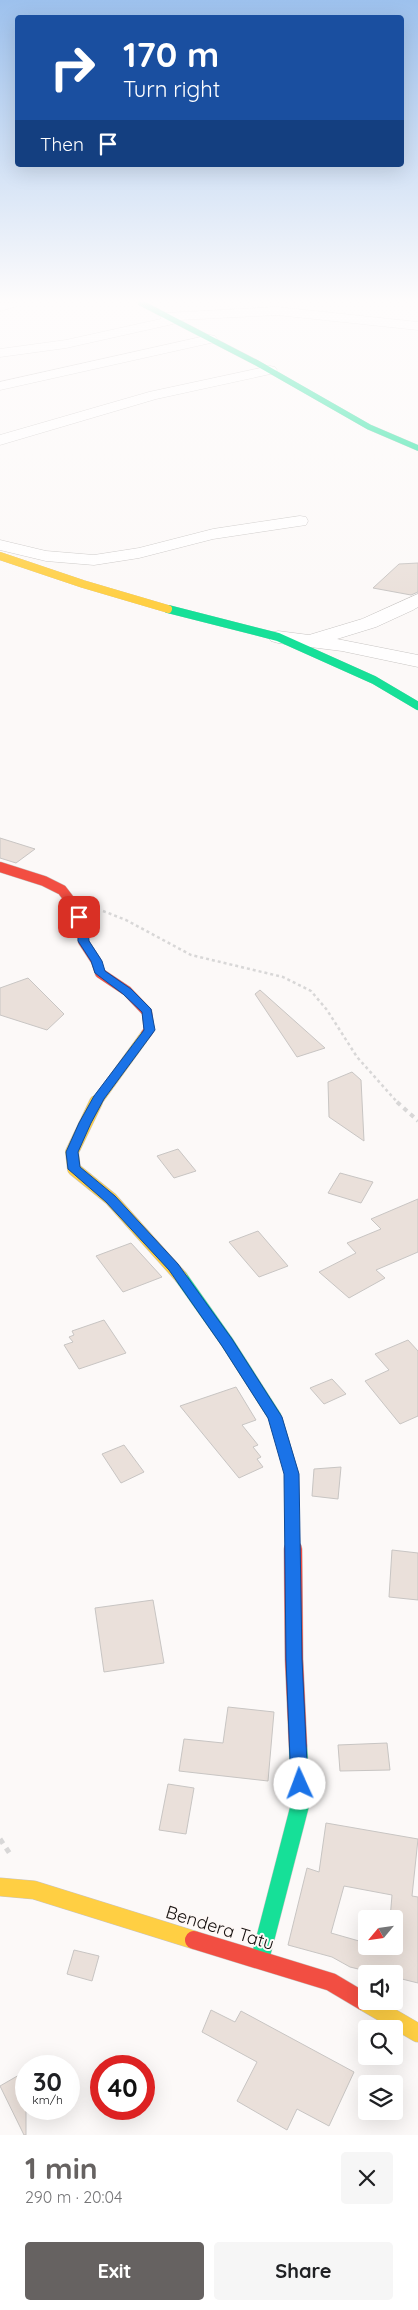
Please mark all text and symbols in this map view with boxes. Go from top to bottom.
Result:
text: 170 m [123,32,219,76]
icon: right [40,35,105,100]
text: Turn right [123,75,220,103]
icon: arrive [94,130,122,158]
text: Then [40,132,84,156]
pin [58,896,100,938]
icon: arrive [65,903,93,931]
position arrow [273,1757,325,1809]
street label: Bendera Tatu [163,1900,277,1955]
north arrow [358,1910,402,1955]
map controls [358,1910,403,2120]
button: sound [358,1965,403,2010]
button: search [358,2020,403,2065]
speed limit sign: 40 [90,2055,155,2120]
text: 30 [33,2066,62,2097]
button: layers [358,2075,403,2120]
text: km/h [32,2092,63,2107]
text: 1 min [25,2149,98,2187]
button: close [341,2152,393,2204]
text: 290 m · 20:04 [25,2187,122,2207]
button: Exit [25,2242,204,2300]
button: Share [214,2242,393,2300]

